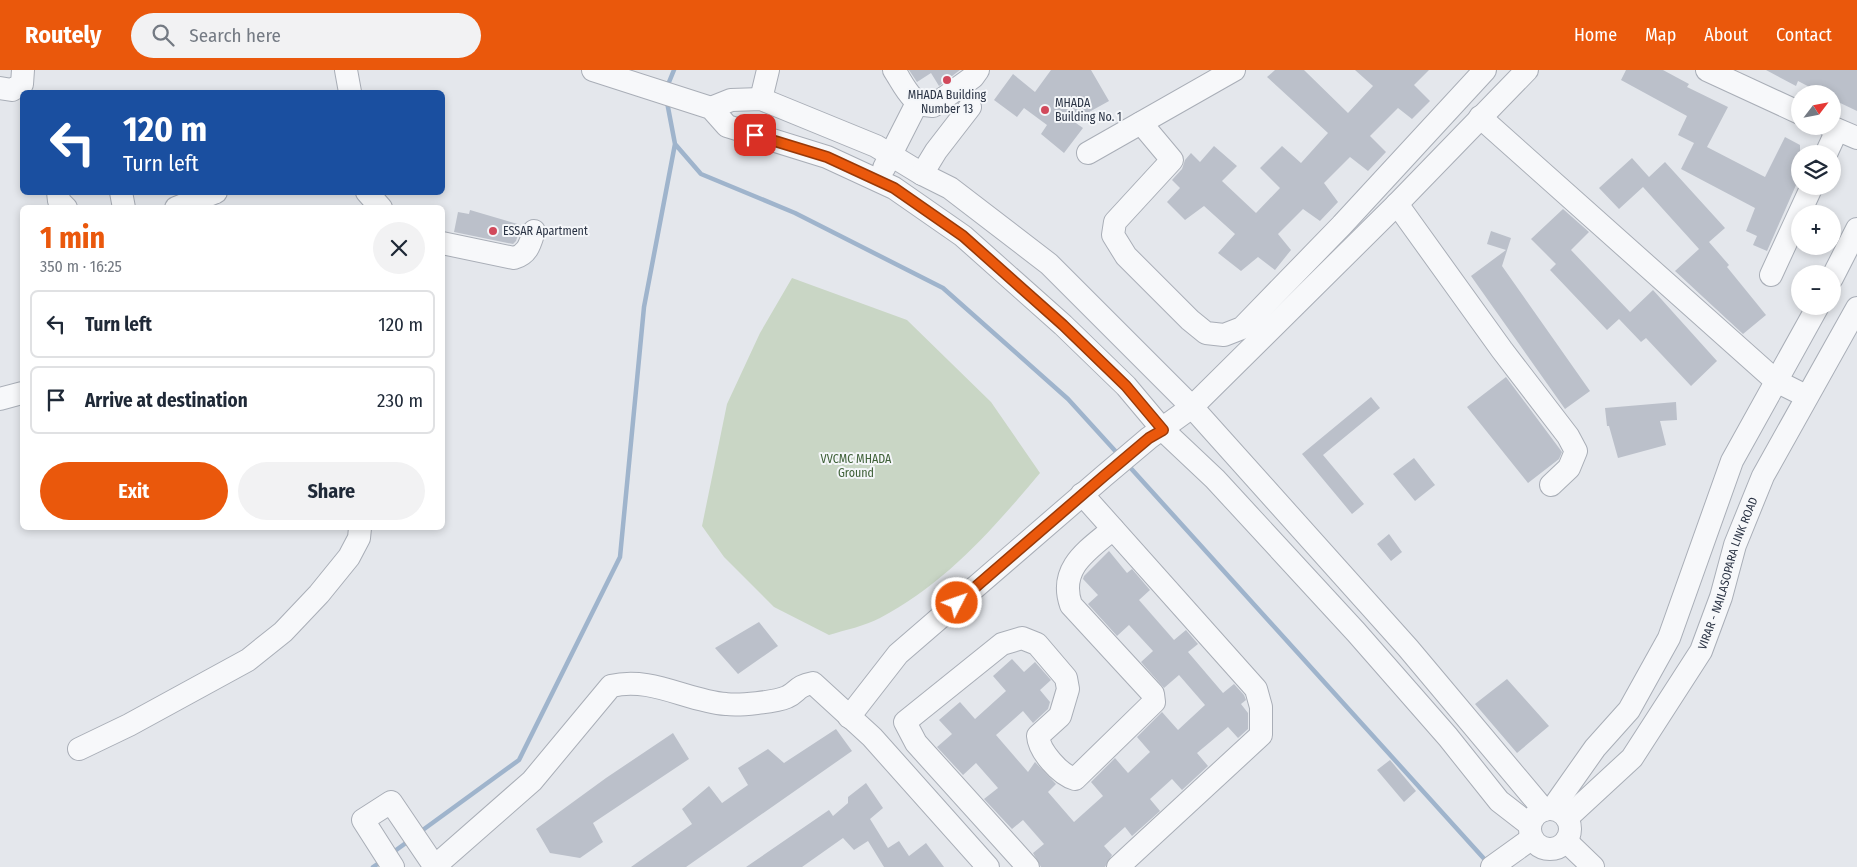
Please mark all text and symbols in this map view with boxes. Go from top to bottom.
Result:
search box [131,13,481,58]
text: Routely [25,21,101,49]
icon: search [149,21,177,49]
text: Search here [189,24,281,47]
text: Home [1574,24,1617,46]
text: Map [1645,24,1676,46]
text: About [1704,24,1748,46]
text: Contact [1776,24,1832,46]
marker: MHADA Building Number 13 [941,74,953,86]
north arrow [1791,85,1841,135]
map controls [1791,85,1841,315]
place label: MHADA Building Number 13 [908,88,987,116]
place label: MHADA Building No. 1 [1055,96,1122,124]
marker: MHADA Building No. 1 [1039,104,1051,116]
text: 120 m [123,108,207,150]
icon: left [40,110,105,175]
pin [734,114,776,156]
icon: arrive [741,121,769,149]
button: layers [1791,145,1841,195]
text: Turn left [123,150,199,177]
button: + [1791,205,1841,255]
text: 1 min [40,220,105,256]
button: close [373,222,425,274]
place label: ESSAR Apartment [503,224,588,238]
marker: ESSAR Apartment [487,225,499,237]
text: 350 m · 16:25 [40,257,122,276]
button: − [1791,265,1841,315]
icon: left [42,310,70,338]
text: Turn left [85,313,152,336]
text: 120 m [378,313,423,336]
icon: arrive [42,386,70,414]
text: Arrive at destination [85,389,248,412]
text: 230 m [377,389,423,412]
park label: VVCMC MHADA Ground [821,452,892,480]
button: Exit [40,462,228,520]
button: Share [238,462,425,520]
street label: VIRAR - NAILASOPARA LINK ROAD [1695,495,1761,652]
position arrow [930,576,982,628]

